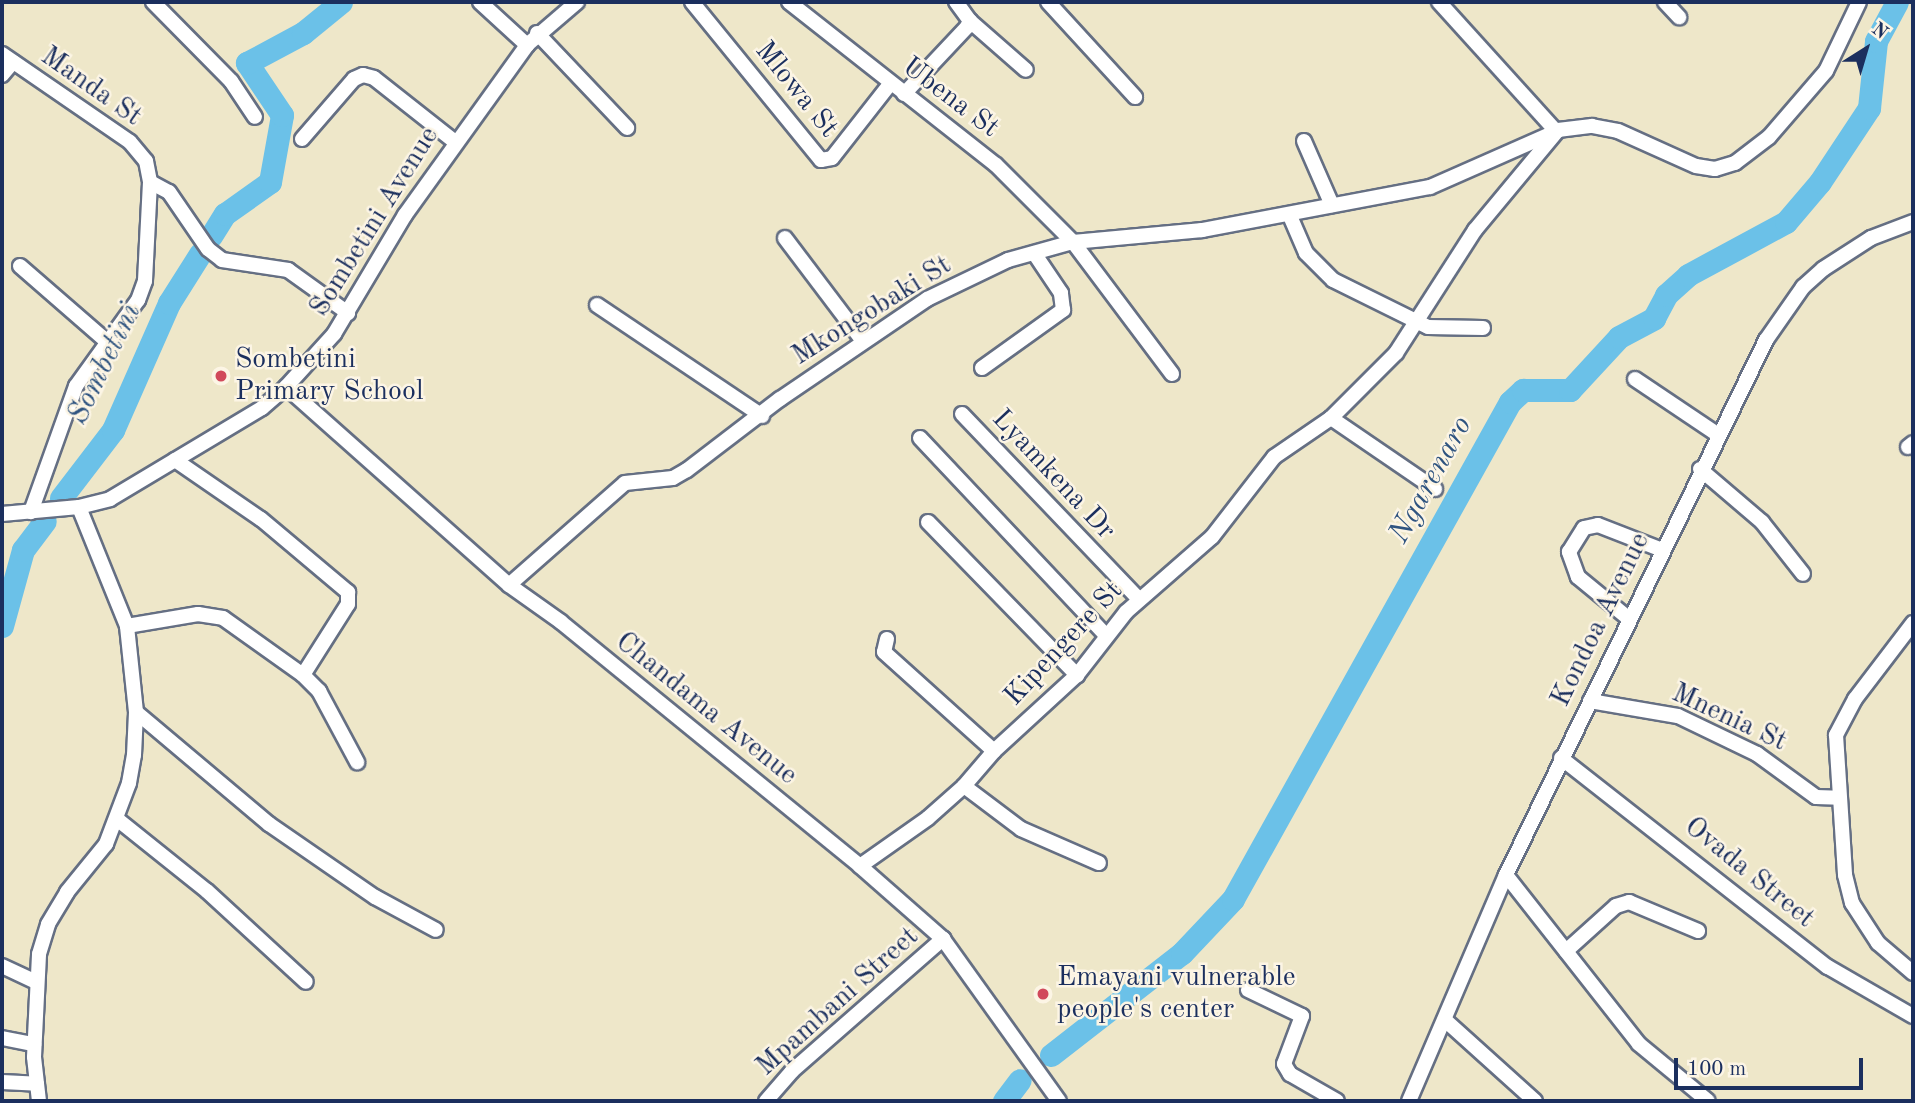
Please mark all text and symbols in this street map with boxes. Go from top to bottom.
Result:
north arrow [1831,14,1901,84]
text: N [1867,20,1890,44]
street label: Mlowa St [747,35,845,145]
street label: Manda St [34,40,148,134]
street label: Ubena St [895,51,1005,145]
street label: Sombetini Avenue [303,121,447,323]
street label: Mkongobaki St [786,249,958,373]
water label: Sombetini [60,298,150,430]
place label: Sombetini Primary School [235,343,423,409]
marker: Sombetini Primary School [213,368,229,384]
street label: Lyamkena Dr [984,403,1122,547]
water label: Ngarenaro [1381,410,1481,550]
street label: Kondoa Avenue [1544,528,1658,712]
street label: Kipengere St [998,575,1130,713]
street label: Chandama Avenue [608,625,804,793]
street label: Mnenia St [1666,677,1792,759]
street label: Ovada Street [1677,810,1821,936]
street label: Mpambani Street [750,920,926,1084]
place label: Emayani vulnerable people's center [1057,961,1296,1027]
marker: Emayani vulnerable people's center [1035,986,1051,1002]
scale bar [1677,1044,1866,1088]
text: 100 m [1687,1059,1746,1080]

